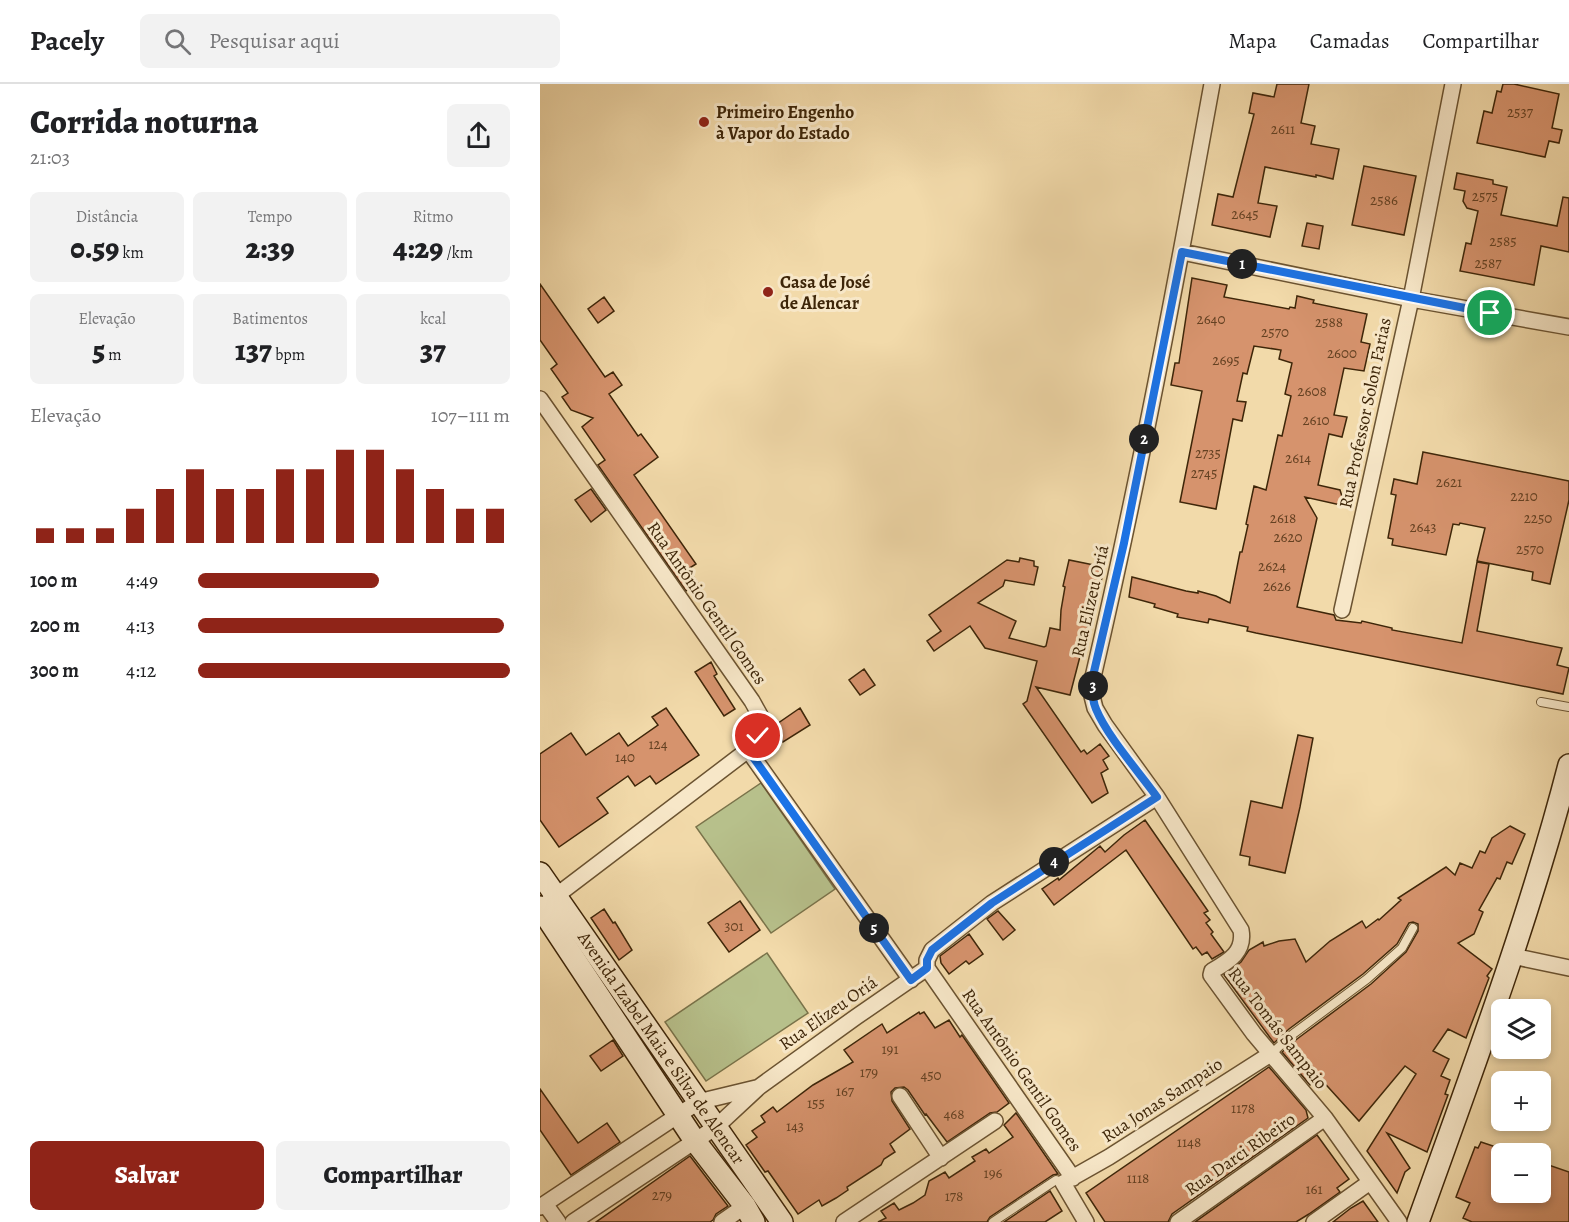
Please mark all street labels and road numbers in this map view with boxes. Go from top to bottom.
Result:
street label: Rua Professor Solon Farias [1333,315,1397,511]
street label: Rua Antônio Gentil Gomes [642,517,772,689]
street label: Rua Elizeu Oriá [1065,542,1115,660]
street label: Avenida Izabel Maia e Silva de Alencar [572,926,751,1169]
street label: Rua Tomás Sampaio [1223,962,1333,1094]
street label: Rua Elizeu Oriá [774,970,882,1056]
street label: Rua Antônio Gentil Gomes [957,984,1087,1156]
street label: Rua Jonas Sampaio [1097,1052,1227,1148]
street label: Rua Darci Ribeiro [1180,1107,1300,1201]

